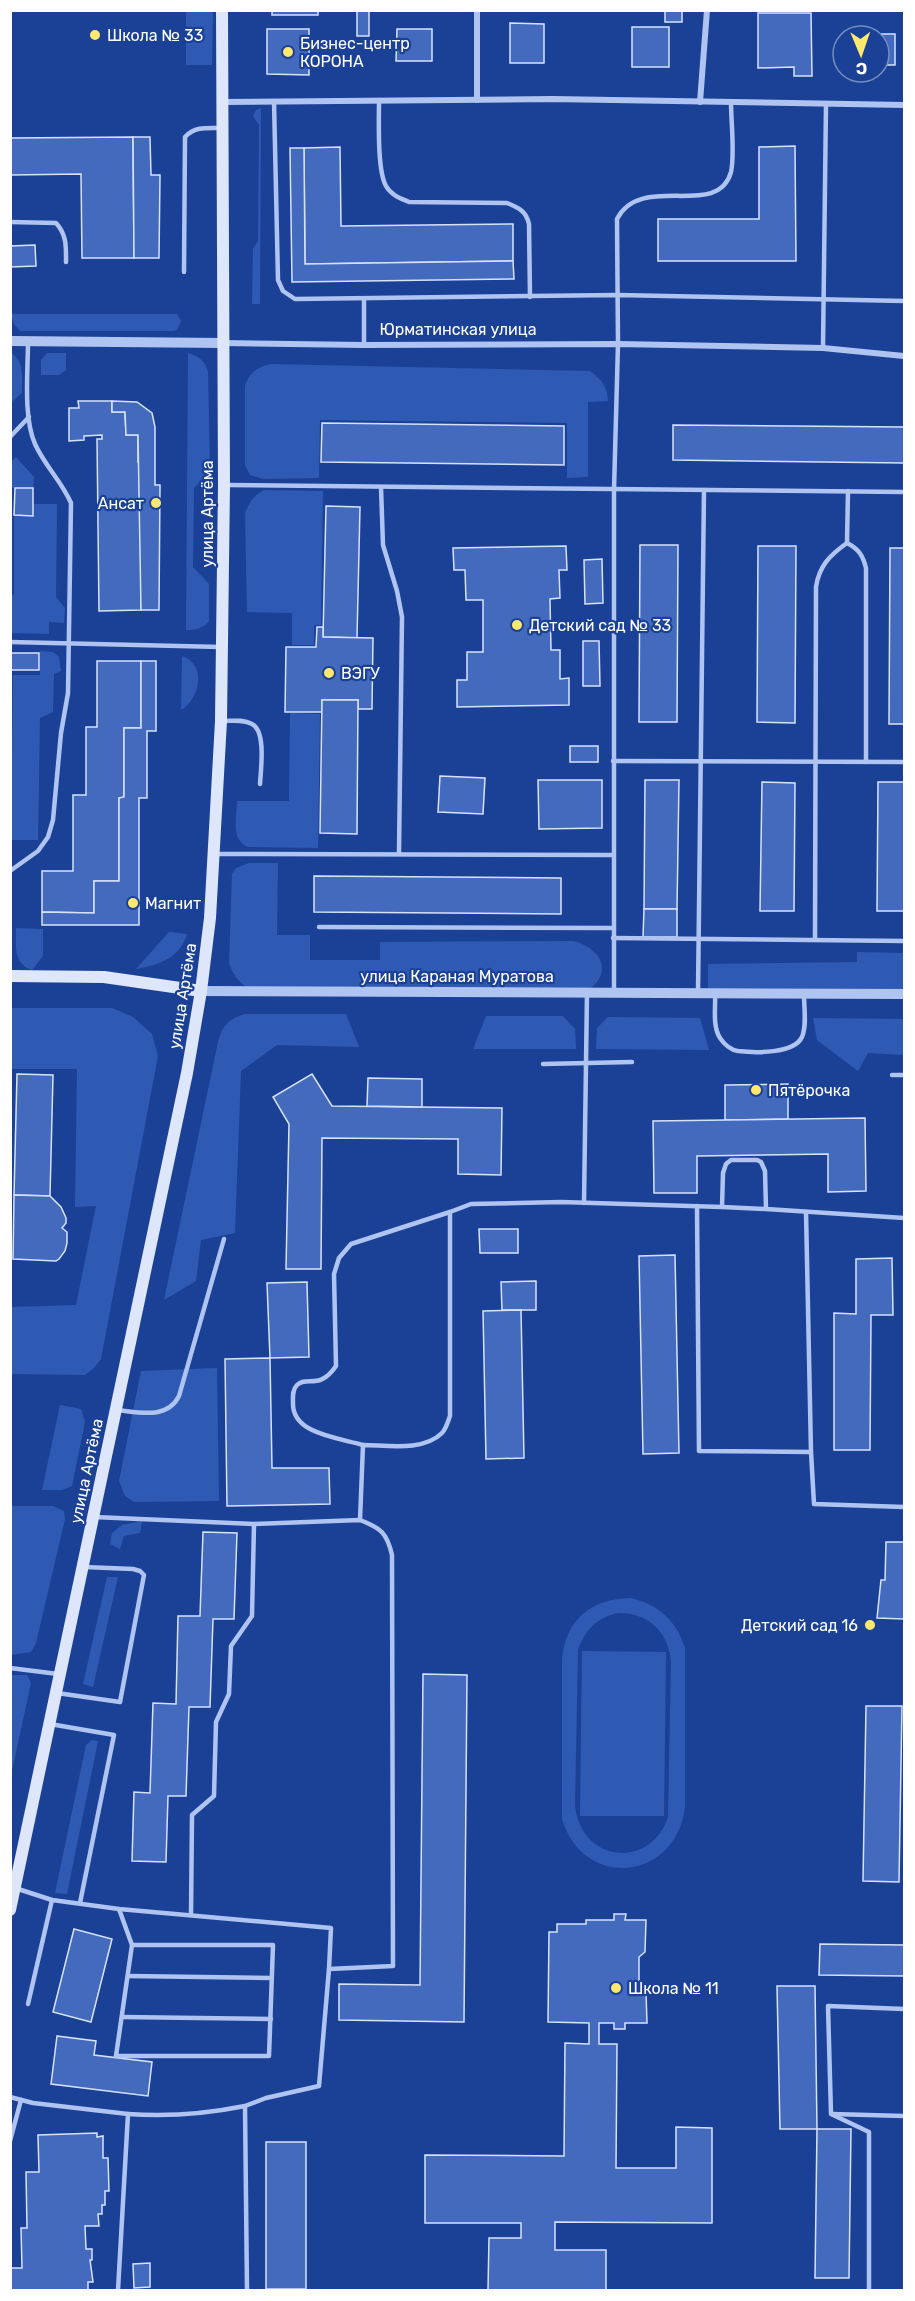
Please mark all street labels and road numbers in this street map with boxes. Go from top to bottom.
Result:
street label: Юрматинская улица [379,320,537,339]
street label: улица Артёма [198,460,217,568]
street label: улица Артёма [165,942,200,1050]
street label: улица Караная Муратова [360,967,554,986]
street label: улица Артёма [66,1417,107,1525]

